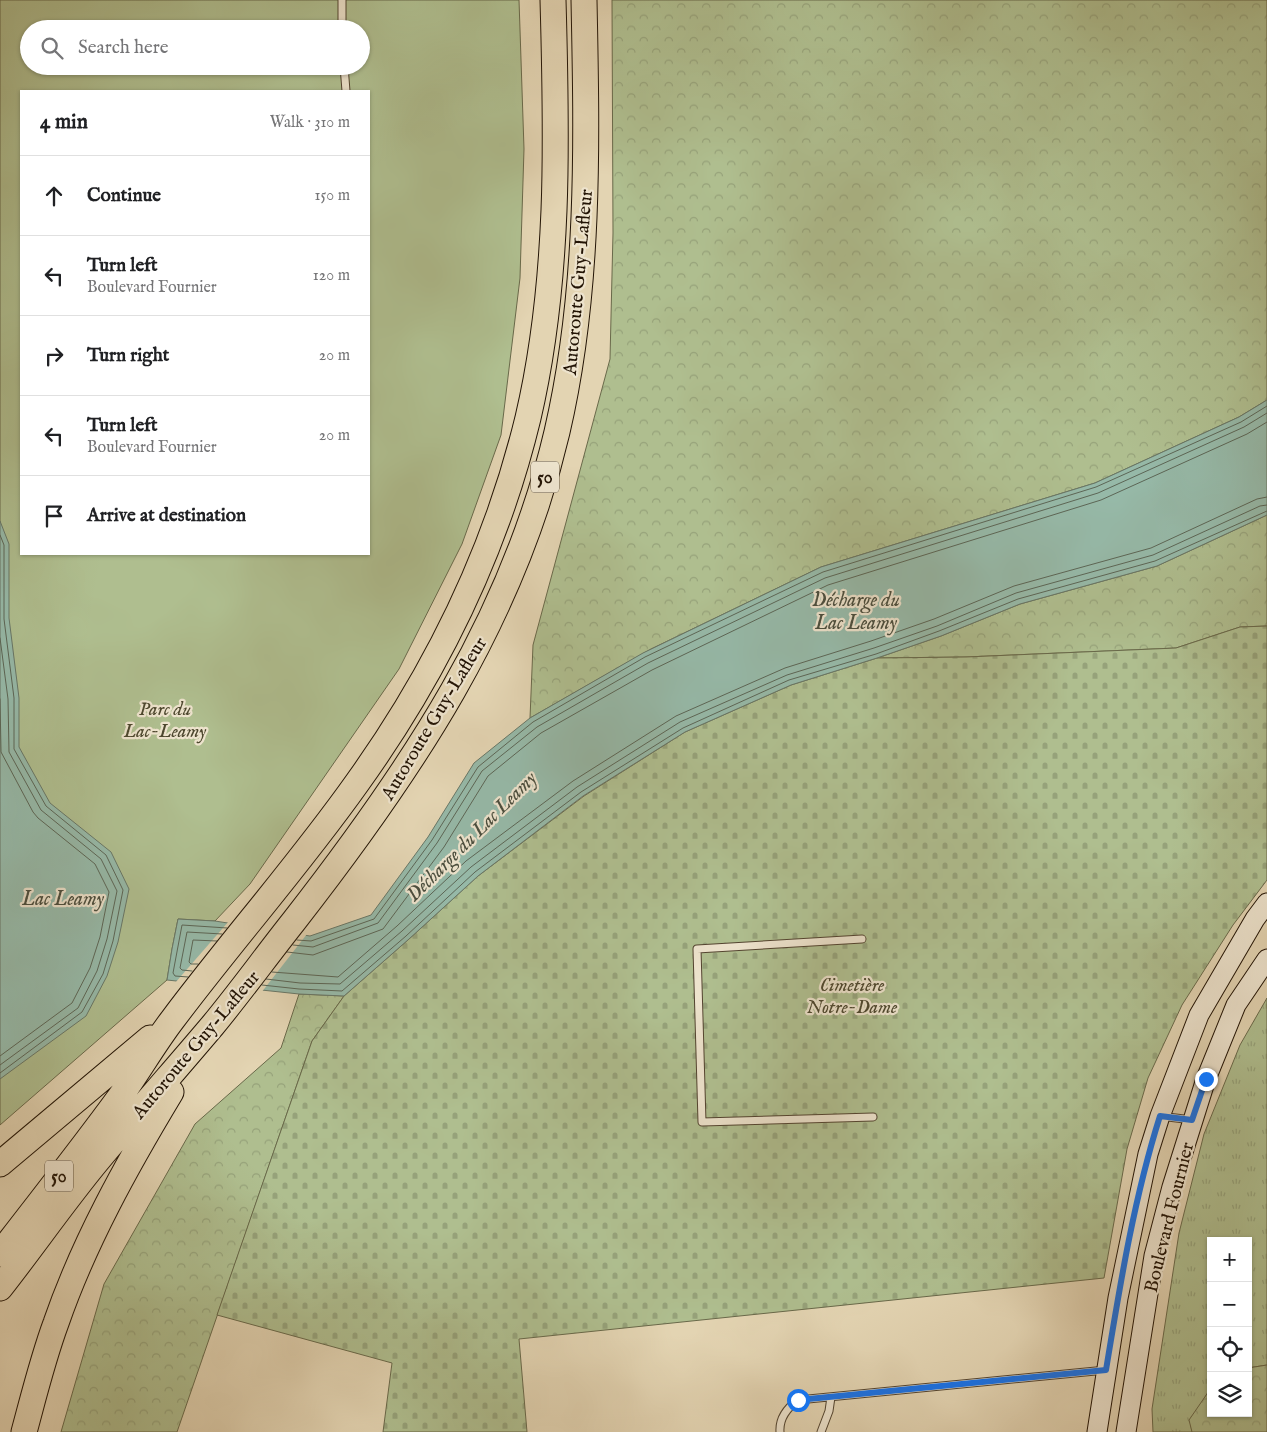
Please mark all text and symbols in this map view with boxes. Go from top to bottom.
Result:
search box [20,20,370,75]
icon: search [38,34,66,62]
text: Search here [78,36,169,60]
text: 4 min [40,109,88,136]
text: Walk · 310 m [270,113,350,133]
icon: ahead [40,182,68,210]
text: Continue [87,184,161,208]
text: 150 m [315,186,350,206]
street label: Autoroute Guy-Lafleur [559,188,599,377]
text: Turn left [87,254,158,278]
icon: left [40,262,68,290]
text: 120 m [313,266,350,286]
text: Boulevard Fournier [87,278,217,298]
icon: right [40,342,68,370]
text: Turn right [87,344,169,368]
text: 20 m [319,346,350,366]
text: Turn left [87,414,158,438]
icon: left [40,422,68,450]
text: 20 m [319,426,350,446]
text: Boulevard Fournier [87,438,217,458]
road number: 50 [531,462,559,492]
icon: arrive [40,502,68,530]
text: Arrive at destination [87,504,246,528]
water label: Décharge du Lac Leamy [812,588,900,636]
street label: Autoroute Guy-Lafleur [376,633,493,806]
park label: Parc du Lac-Leamy [123,698,207,744]
water label: Décharge du Lac Leamy [402,766,544,908]
water label: Lac Leamy [21,887,105,912]
street label: Autoroute Guy-Lafleur [127,966,266,1125]
park label: Cimetière Notre-Dame [807,974,898,1020]
route end [1195,1068,1218,1091]
street label: Boulevard Fournier [1140,1140,1200,1295]
road number: 50 [45,1160,73,1192]
map controls [1207,1237,1252,1417]
button: + [1207,1237,1252,1282]
button: − [1207,1282,1252,1327]
button: locate [1207,1327,1252,1372]
button: layers [1207,1372,1252,1417]
route start [787,1389,810,1412]

